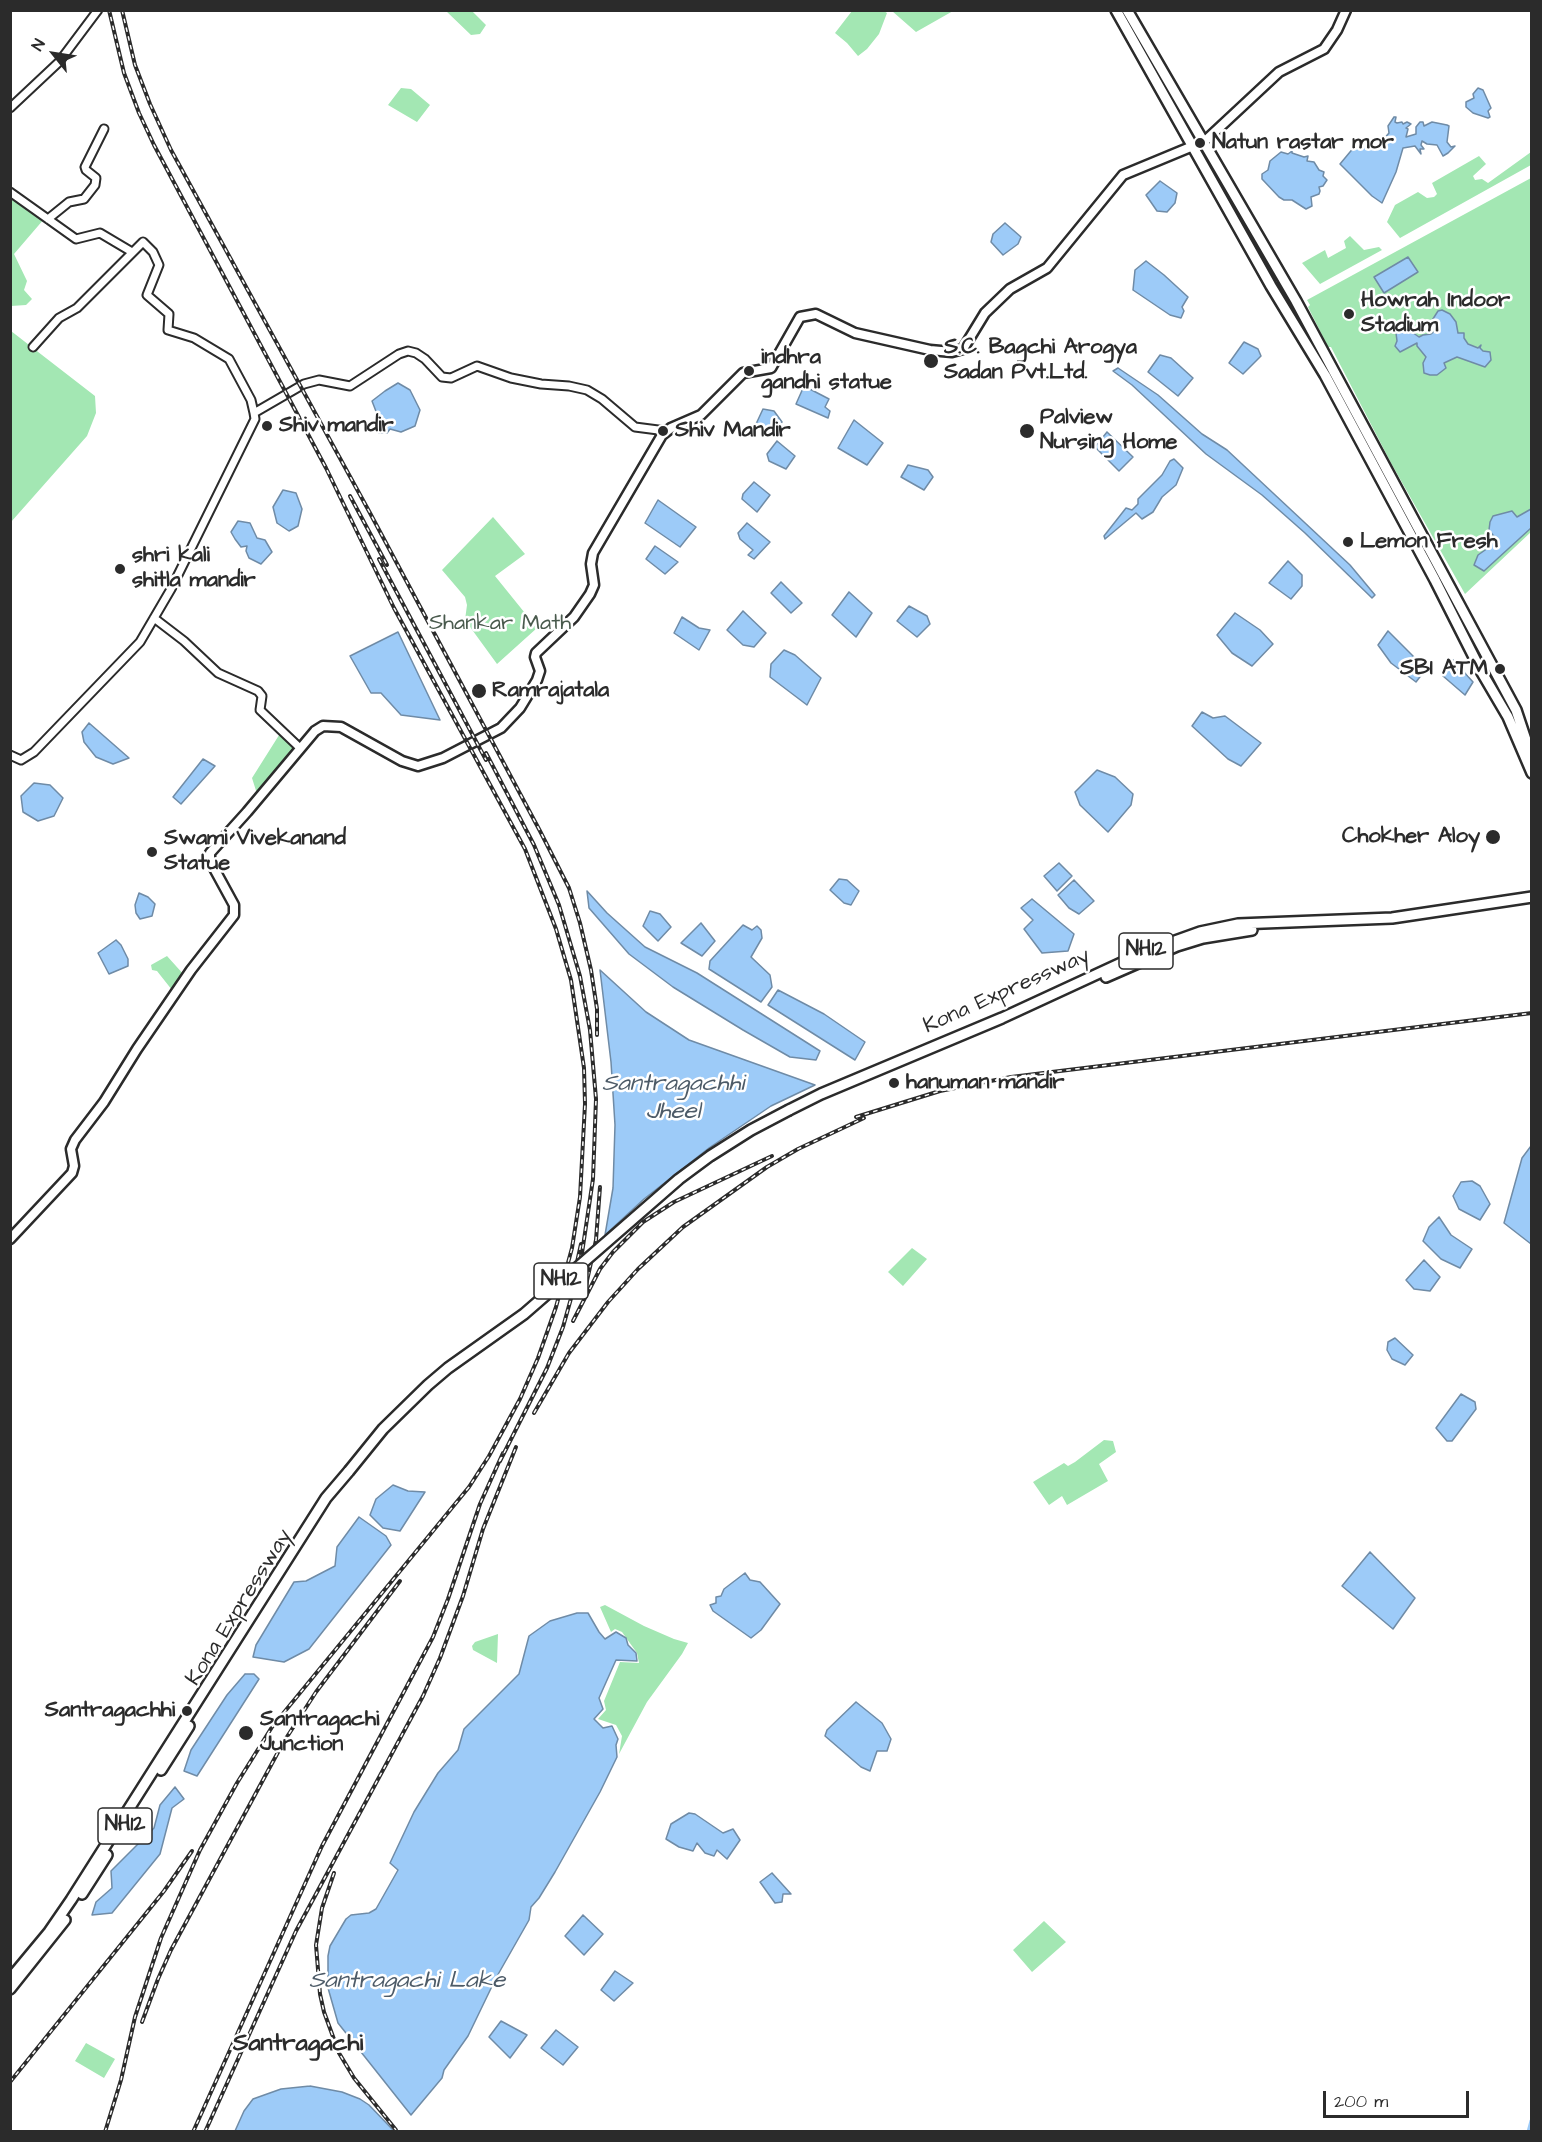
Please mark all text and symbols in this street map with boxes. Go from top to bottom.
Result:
north arrow [24,24,84,84]
text: N [26,35,50,55]
place label: Natun rastar mor [1212,130,1394,156]
marker: Natun rastar mor [1193,136,1207,150]
place label: Howrah Indoor Stadium [1361,288,1510,340]
marker: Howrah Indoor Stadium [1342,307,1356,321]
place label: S.C. Bagchi Arogya Sadan Pvt.Ltd. [944,335,1137,386]
place label: indhra gandhi statue [761,345,892,396]
marker: S.C. Bagchi Arogya Sadan Pvt.Ltd. [922,352,940,370]
marker: indhra gandhi statue [742,364,756,378]
place label: Palview Nursing Home [1040,405,1177,457]
place label: Shiv mandir [279,413,394,439]
place label: Shiv Mandir [675,418,791,444]
marker: Shiv mandir [260,419,274,433]
marker: Palview Nursing Home [1018,422,1036,440]
marker: Shiv Mandir [656,424,670,438]
place label: Lemon Fresh [1360,529,1498,555]
marker: Lemon Fresh [1341,535,1355,549]
place label: shri kali shitla mandir [132,543,256,594]
marker: shri kali shitla mandir [113,562,127,576]
park label: Shankar Math [429,611,571,637]
place label: SBI ATM [1400,656,1488,682]
marker: SBI ATM [1493,662,1507,676]
place label: Ramrajatala [492,678,609,704]
marker: Ramrajatala [470,682,488,700]
place label: Chokher Aloy [1342,824,1480,850]
place label: Swami Vivekanand Statue [164,826,346,878]
marker: Chokher Aloy [1484,828,1502,846]
marker: Swami Vivekanand Statue [145,845,159,859]
road number: NH12 [1119,933,1173,969]
street label: Kona Expressway [920,943,1094,1041]
place label: hanuman mandir [906,1070,1064,1096]
water label: Santragachhi Jheel [602,1071,744,1127]
marker: hanuman mandir [887,1076,901,1090]
road number: NH12 [534,1263,588,1299]
street label: Kona Expressway [181,1525,299,1691]
place label: Santragachhi [45,1698,175,1724]
marker: Santragachhi [180,1704,194,1718]
place label: Santragachi Junction [260,1707,379,1759]
marker: Santragachi Junction [237,1724,255,1742]
road number: NH12 [98,1808,152,1844]
water label: Santragachi Lake [309,1968,505,1996]
district label: Santragachi [233,2031,363,2059]
scale bar [1326,2079,1472,2117]
text: 200 m [1334,2089,1388,2114]

